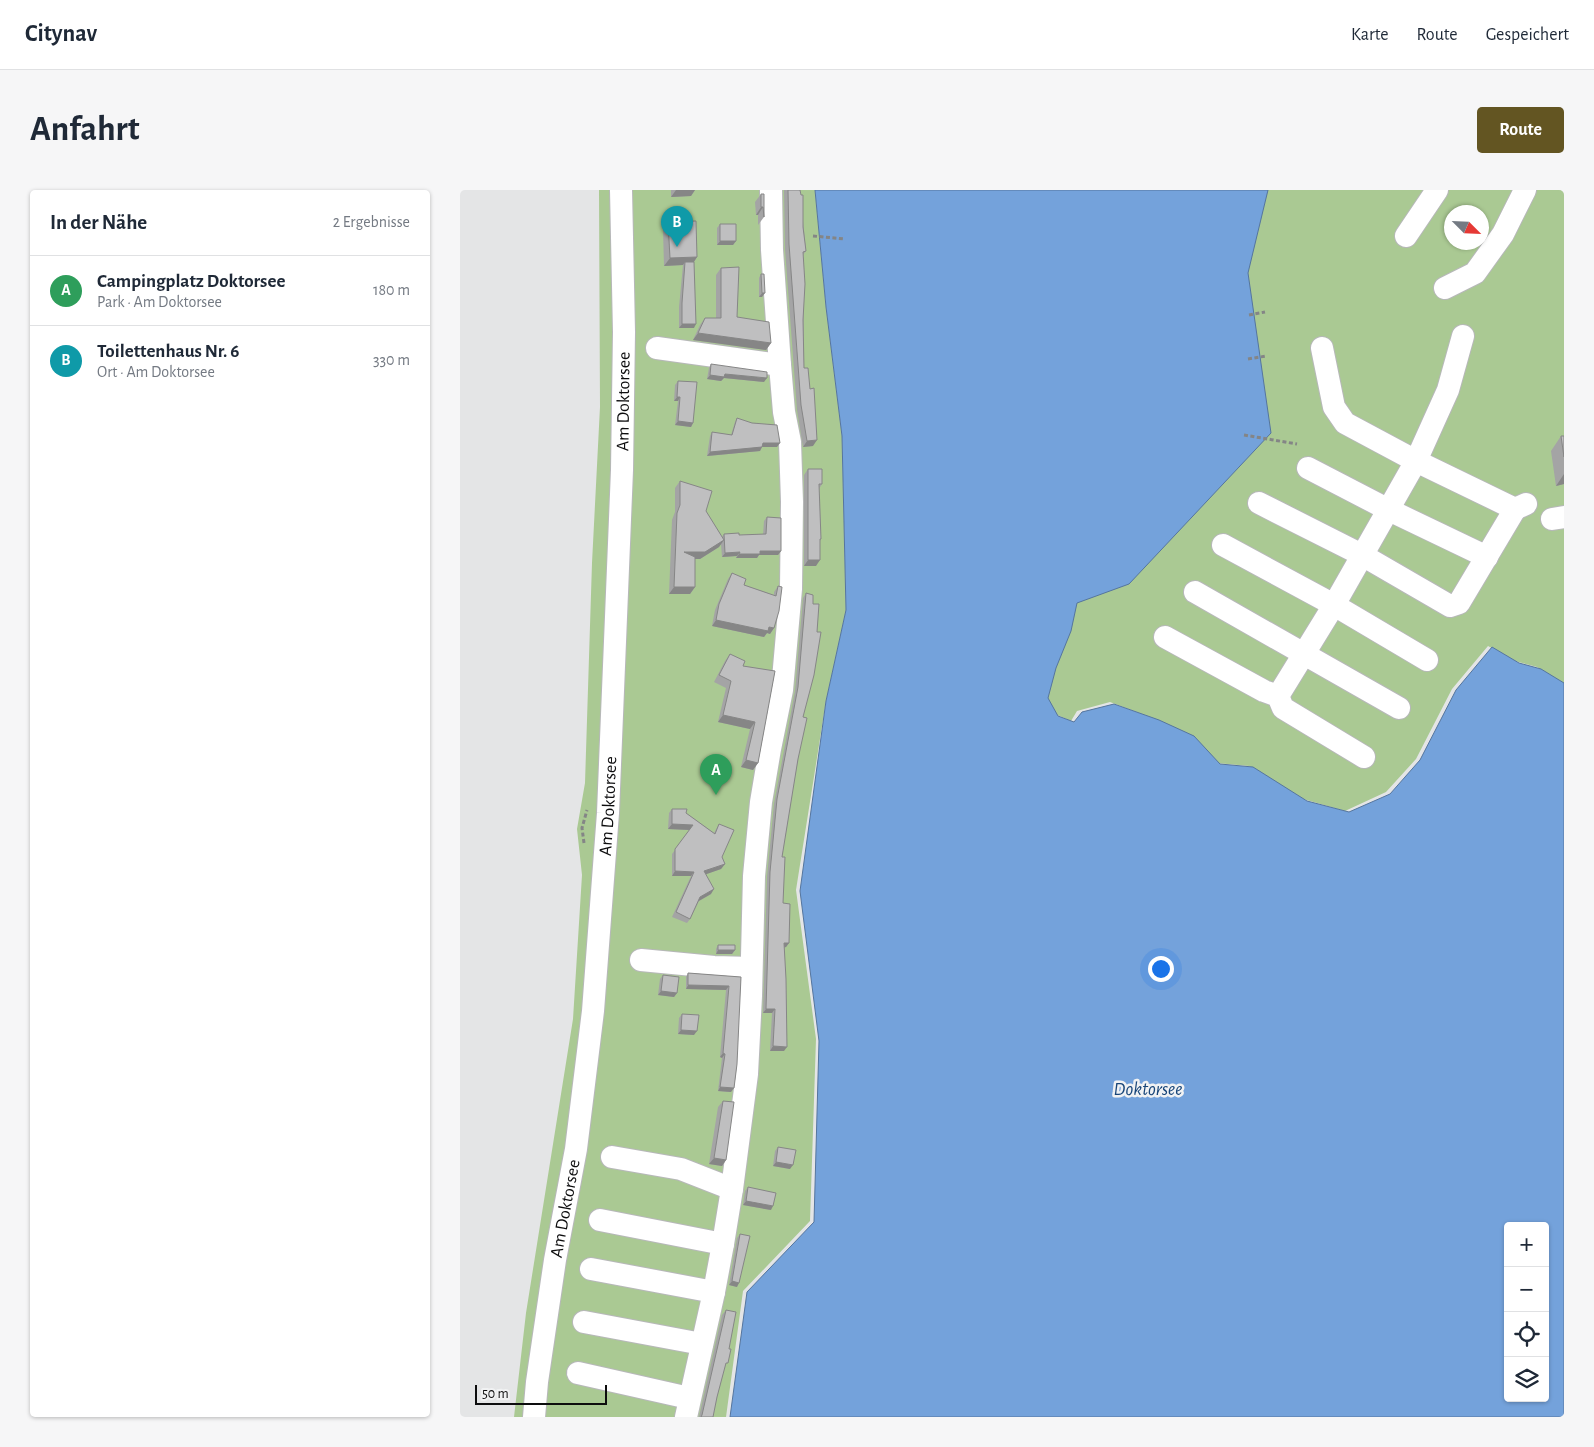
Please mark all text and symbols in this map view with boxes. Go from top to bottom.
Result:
text: Citynav [25,22,97,46]
text: Karte [1351,26,1388,44]
text: Route [1416,26,1458,44]
text: Gespeichert [1486,26,1569,44]
button: Route [1477,107,1564,153]
text: Anfahrt [30,112,140,147]
north arrow [1444,205,1489,250]
pin: B [661,206,693,247]
text: In der Nähe [50,212,147,233]
text: 2 Ergebnisse [333,214,410,230]
text: Campingplatz Doktorsee [97,272,285,291]
text: A [61,282,71,298]
text: 180 m [373,282,410,298]
text: Park · Am Doktorsee [97,294,222,310]
text: Toilettenhaus Nr. 6 [97,342,239,361]
street label: Am Doktorsee [614,351,634,451]
text: B [61,352,71,368]
text: 330 m [373,352,410,368]
text: Ort · Am Doktorsee [97,364,215,380]
pin: A [700,754,732,795]
street label: Am Doktorsee [597,756,620,856]
your location [1148,956,1174,982]
water label: Doktorsee [1114,1080,1182,1099]
street label: Am Doktorsee [548,1158,584,1259]
map controls [1504,1222,1549,1402]
button: + [1504,1222,1549,1267]
button: − [1504,1267,1549,1312]
button: locate [1504,1312,1549,1357]
button: layers [1504,1357,1549,1402]
scale bar [475,1382,608,1405]
text: 50 m [482,1387,509,1401]

